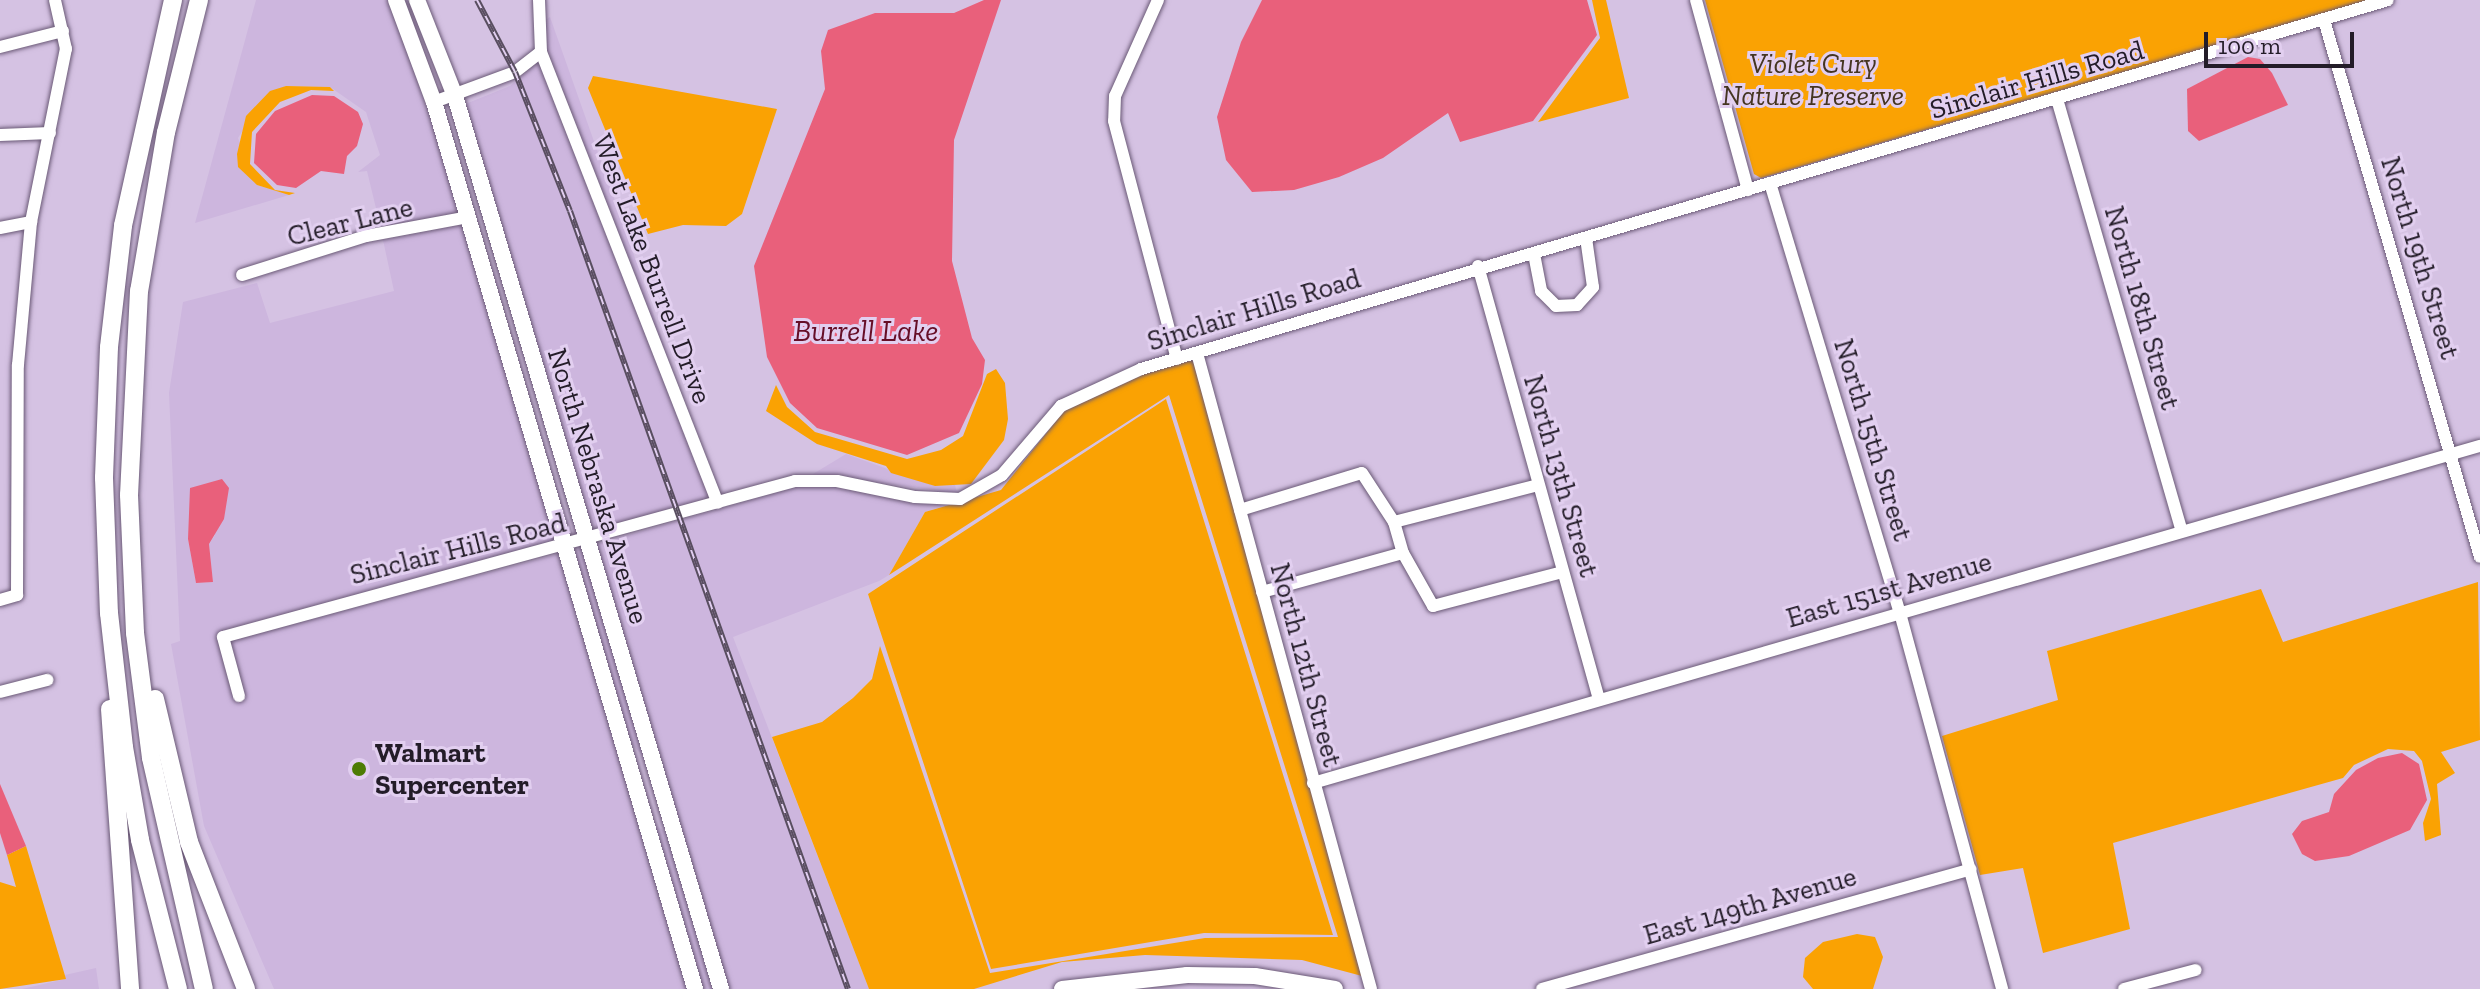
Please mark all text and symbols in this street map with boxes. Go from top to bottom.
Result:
scale bar [2208,16,2358,66]
text: 100 m [2218,31,2281,60]
street label: Sinclair Hills Road [1926,33,2148,127]
park label: Violet Cury Nature Preserve [1722,47,1904,113]
street label: West Lake Burrell Drive [585,130,719,408]
street label: North 19th Street [2373,152,2467,364]
street label: Clear Lane [284,190,416,254]
street label: North 18th Street [2097,202,2187,414]
street label: Sinclair Hills Road [1143,262,1365,358]
water label: Burrell Lake [794,313,938,349]
street label: North 15th Street [1826,335,1920,545]
street label: North Nebraska Avenue [540,344,656,628]
street label: North 13th Street [1516,371,1606,581]
street label: Sinclair Hills Road [347,506,569,592]
street label: East 151st Avenue [1782,545,1996,635]
street label: North 12th Street [1263,559,1349,771]
place label: Walmart Supercenter [375,736,529,802]
marker: Walmart Supercenter [350,760,368,778]
street label: East 149th Avenue [1639,859,1861,953]

